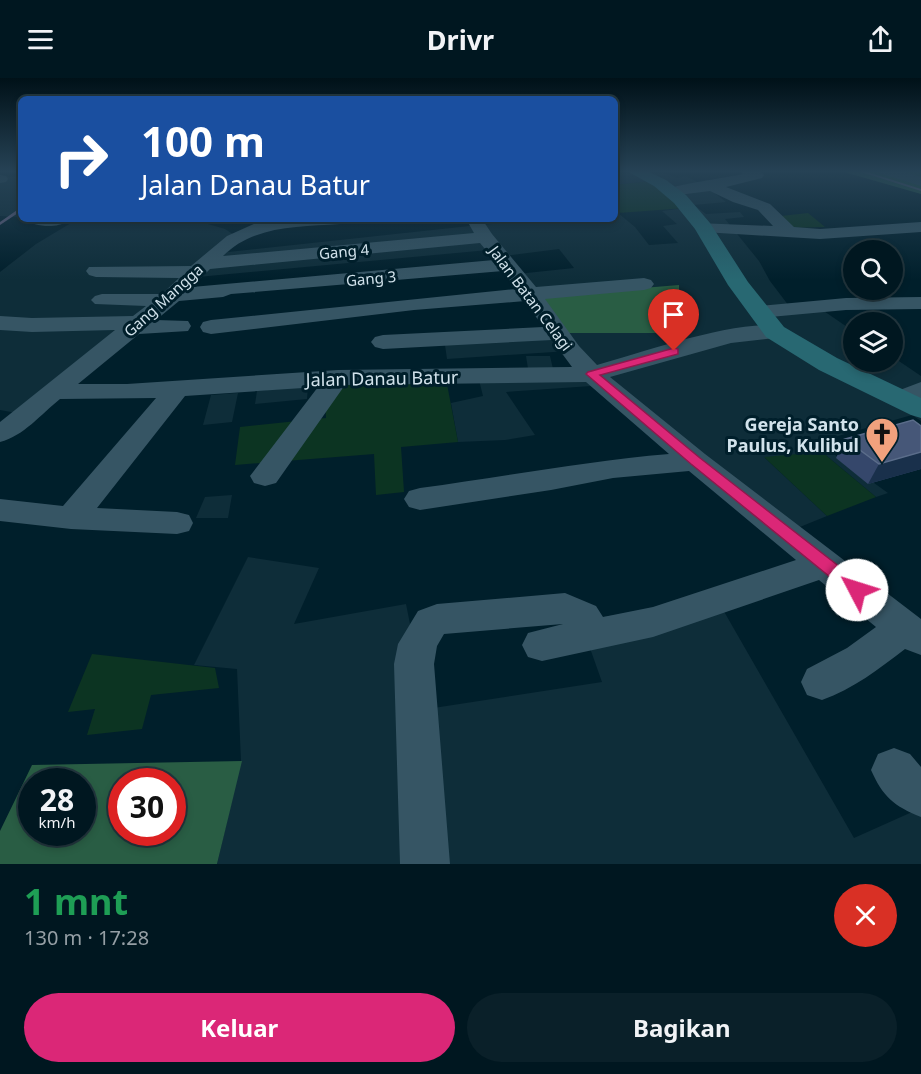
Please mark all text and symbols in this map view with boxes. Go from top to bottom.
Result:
text: Drivr [427,21,494,58]
icon: menu [24,23,57,56]
icon: share [864,23,897,56]
text: 100 m [141,112,265,169]
icon: right [42,120,120,198]
text: Jalan Danau Batur [141,166,370,203]
street label: Gang 4 [318,239,370,263]
street label: Jalan Batan Celagi [484,240,577,355]
map controls [843,240,903,372]
button: search [843,240,903,300]
street label: Gang Mangga [119,259,207,341]
street label: Gang 3 [345,266,397,290]
pin [648,289,699,351]
icon: arrive [657,298,690,331]
button: layers [843,312,903,372]
street label: Jalan Danau Batur [303,365,459,391]
place label: Gereja Santo Paulus, Kulibul [727,412,859,457]
church icon: Gereja Santo Paulus, Kulibul [864,416,900,463]
position arrow [825,558,889,622]
speed limit sign: 30 [108,768,186,846]
text: 28 [40,779,74,820]
text: km/h [39,812,75,832]
text: 1 mnt [24,877,128,926]
button: close [834,884,897,947]
text: 130 m · 17:28 [24,924,149,951]
button: Keluar [24,993,455,1062]
button: Bagikan [467,993,897,1062]

